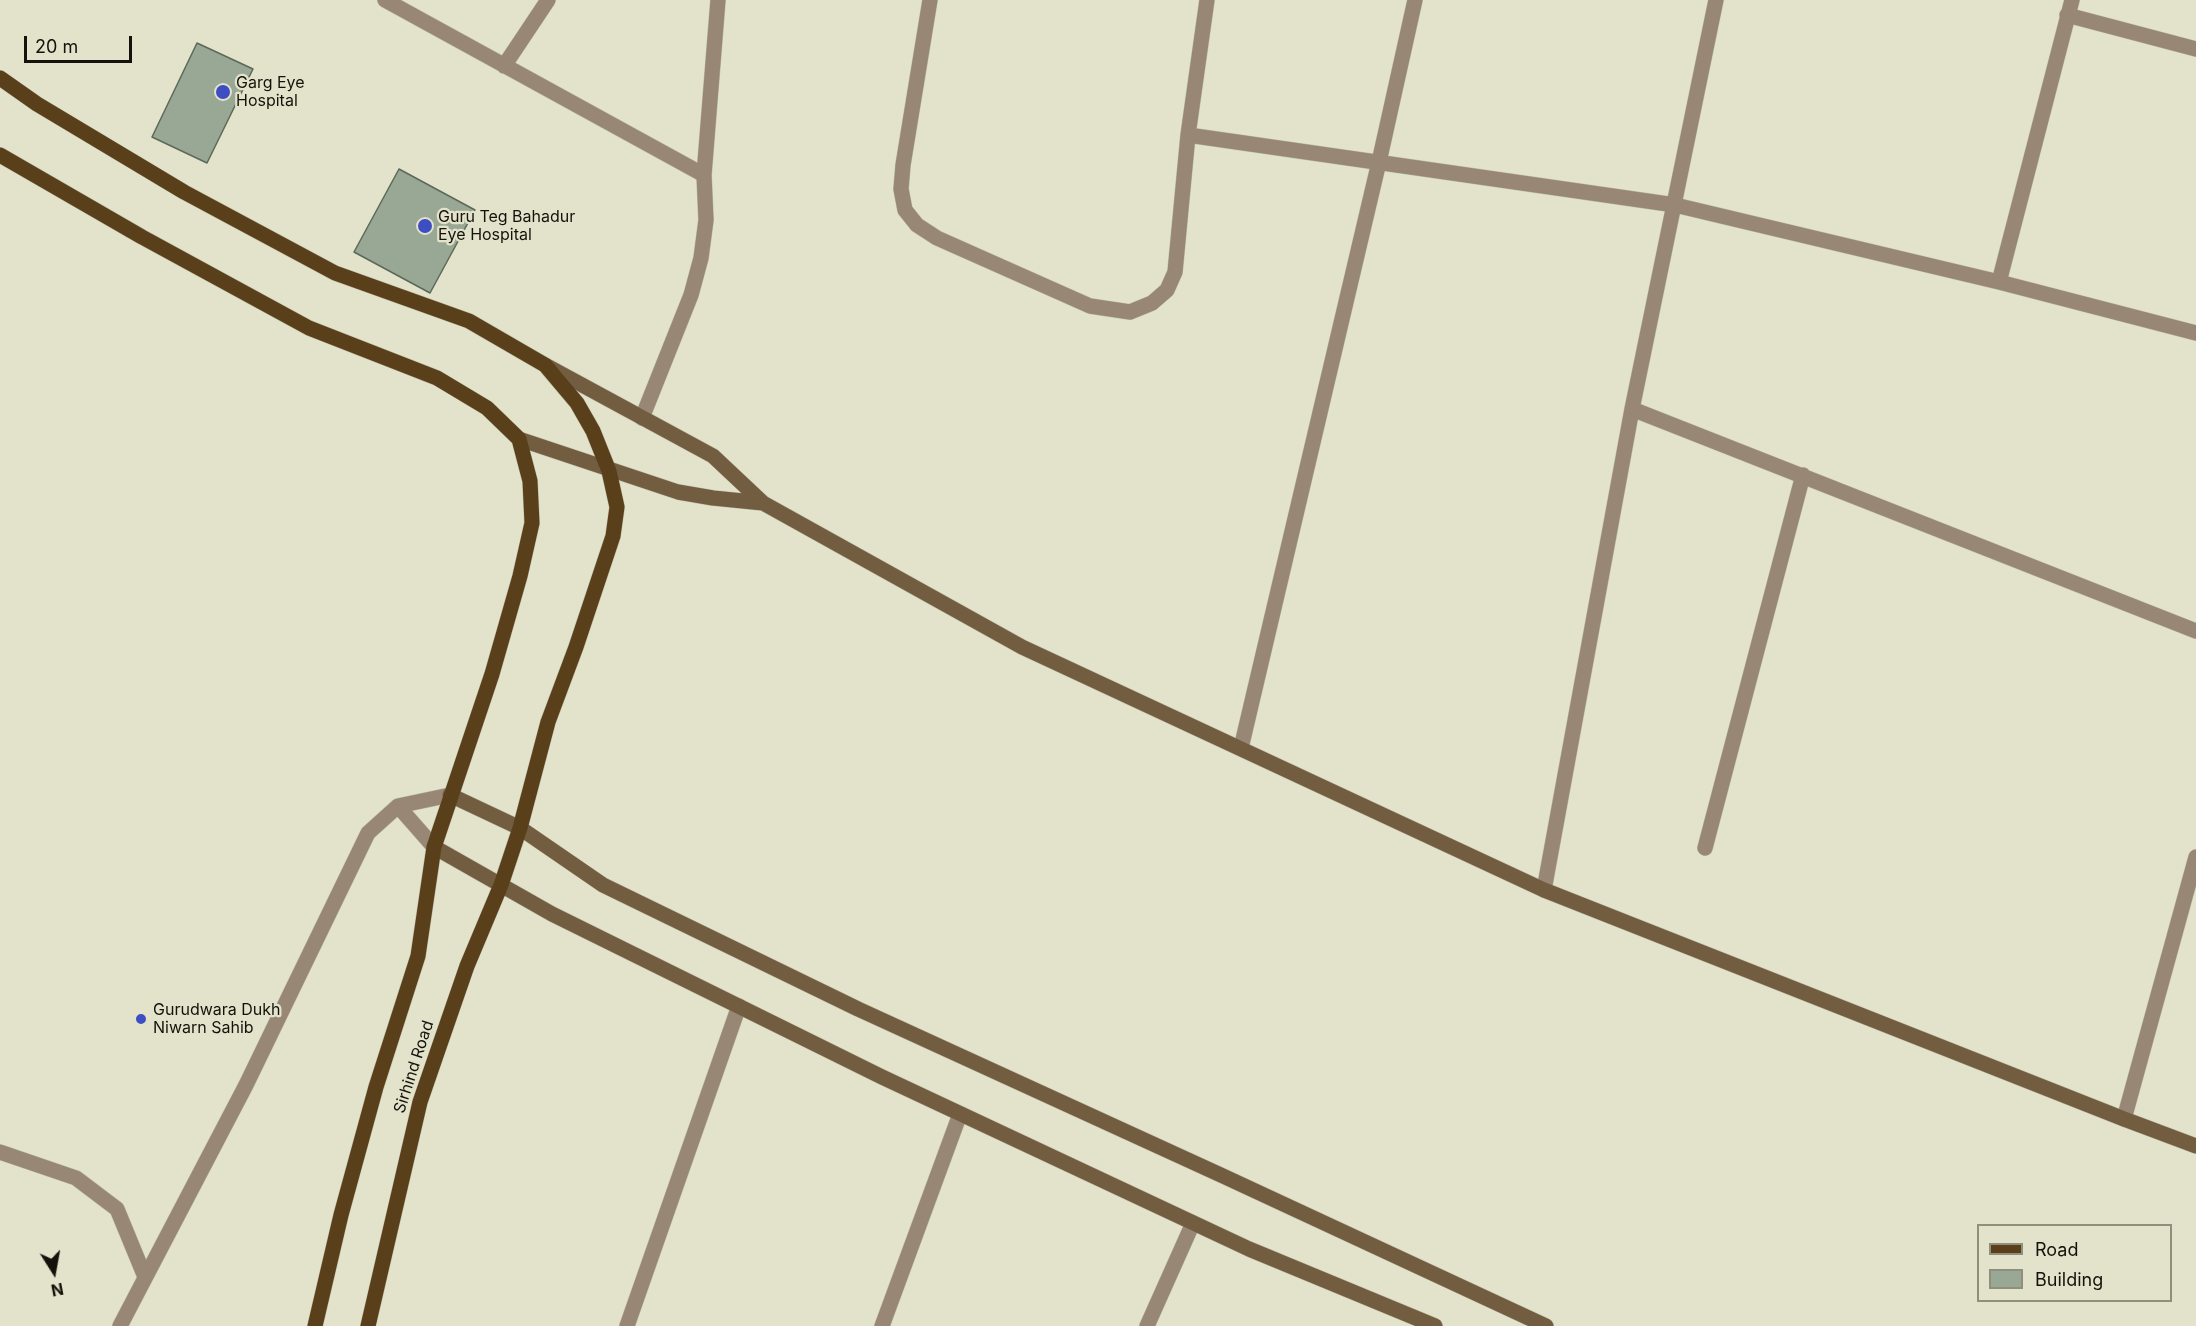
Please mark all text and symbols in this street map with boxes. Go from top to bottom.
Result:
scale bar [27,24,135,62]
text: 20 m [35,36,78,57]
place label: Garg Eye Hospital [236,73,305,111]
marker: Garg Eye Hospital [214,83,232,101]
place label: Guru Teg Bahadur Eye Hospital [438,207,575,245]
marker: Guru Teg Bahadur Eye Hospital [416,217,434,235]
place label: Gurudwara Dukh Niwarn Sahib [153,1000,281,1038]
marker: Gurudwara Dukh Niwarn Sahib [134,1012,148,1026]
street label: Sirhind Road [390,1018,438,1116]
legend [1977,1224,2172,1302]
text: Road [2035,1239,2078,1260]
north arrow [24,1242,84,1302]
text: Building [2035,1269,2103,1290]
text: N [50,1279,65,1301]

